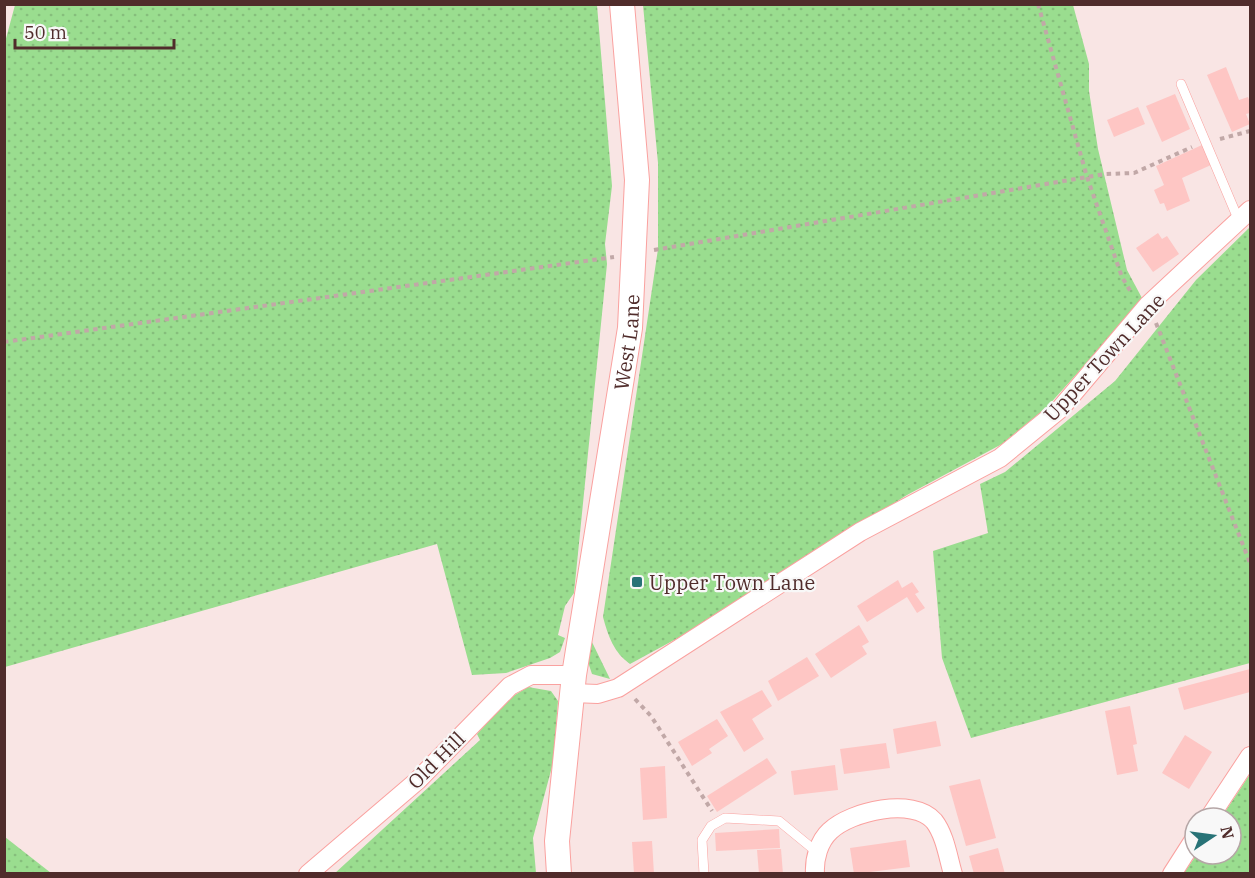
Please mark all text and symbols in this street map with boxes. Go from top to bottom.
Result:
scale bar [15,12,174,50]
text: 50 m [24,21,67,44]
street label: Upper Town Lane [1037,287,1171,427]
street label: West Lane [607,293,645,392]
place label: Upper Town Lane [649,569,815,596]
marker: Upper Town Lane [630,575,644,589]
street label: Old Hill [401,725,471,795]
north arrow [1183,806,1243,866]
text: N [1216,824,1239,841]

